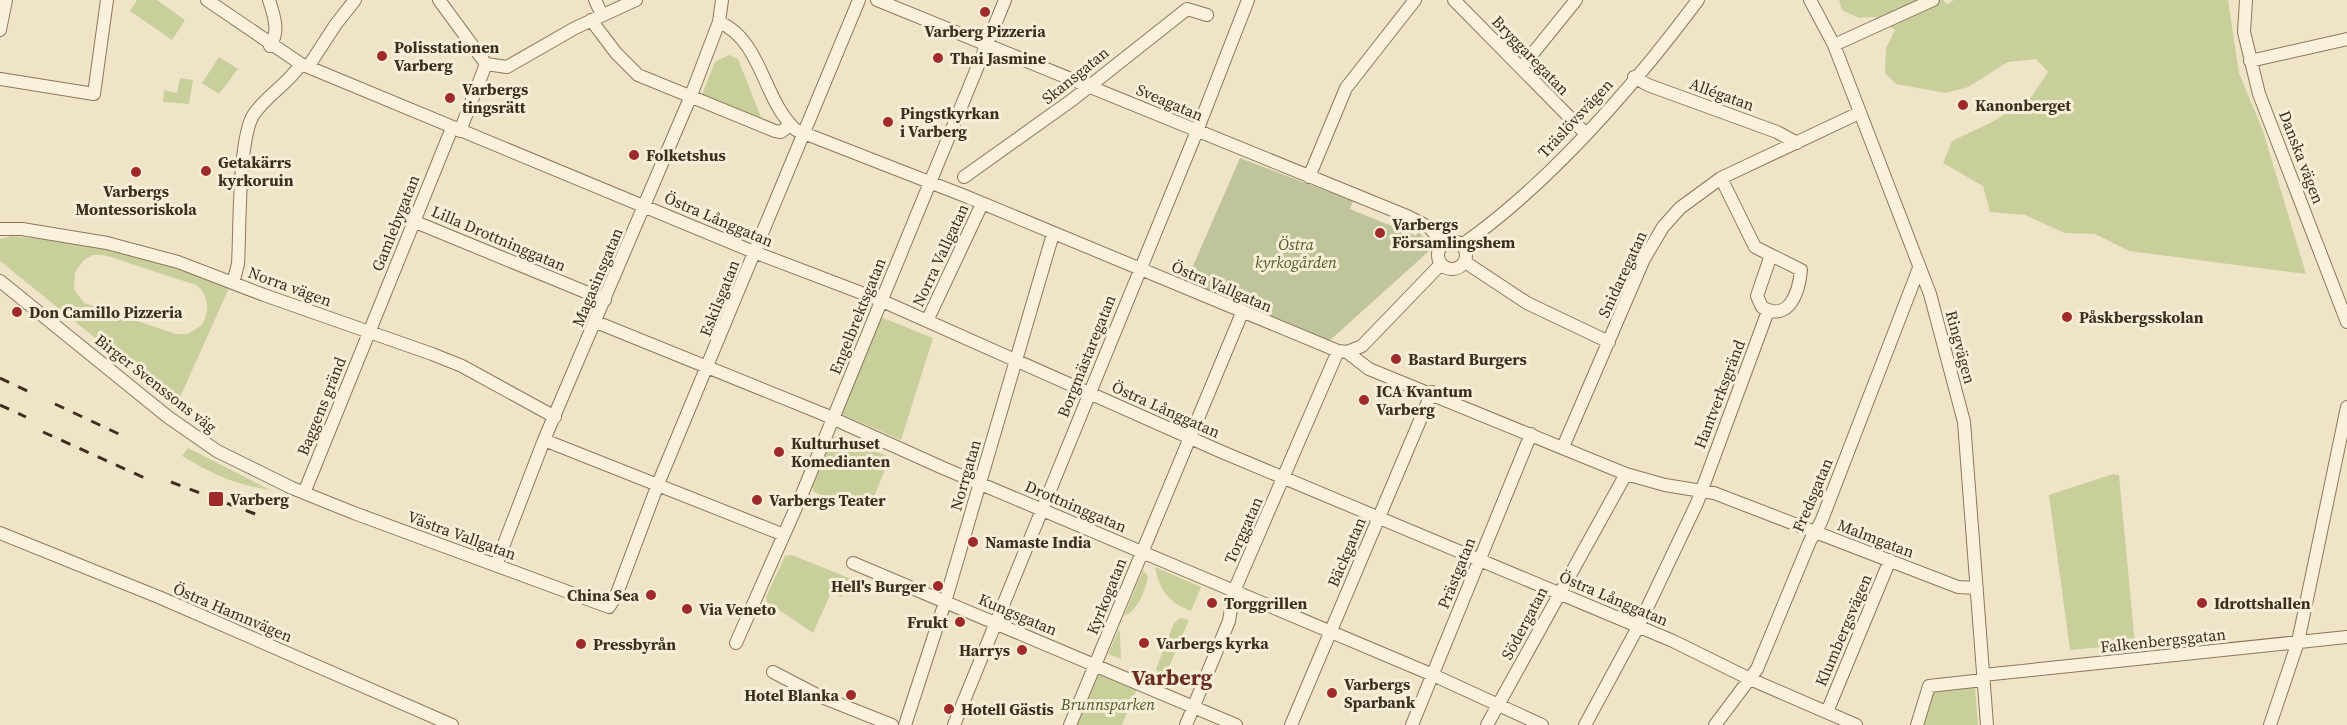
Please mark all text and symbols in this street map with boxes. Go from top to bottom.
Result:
marker: Varberg Pizzeria [978,5,992,19]
street label: Bryggaregatan [1487,10,1575,100]
place label: Varberg Pizzeria [924,20,1046,42]
place label: Polisstationen Varberg [394,36,499,76]
street label: Skansgatan [1037,41,1113,109]
place label: Thai Jasmine [950,47,1046,69]
marker: Polisstationen Varberg [375,49,389,63]
marker: Thai Jasmine [931,51,945,65]
street label: Allégatan [1687,72,1758,116]
street label: Träslövsvägen [1533,73,1618,162]
place label: Varbergs tingsrätt [462,78,528,118]
street label: Sveagatan [1133,78,1207,126]
marker: Varbergs tingsrätt [443,91,457,105]
place label: Kanonberget [1975,94,2071,116]
marker: Kanonberget [1956,98,1970,112]
place label: Pingstkyrkan i Varberg [900,102,1000,142]
street label: Danska vägen [2274,107,2330,207]
marker: Pingstkyrkan i Varberg [881,115,895,129]
place label: Folketshus [646,144,726,166]
marker: Folketshus [627,148,641,162]
place label: Getakärrs kyrkoruin [218,151,294,191]
marker: Getakärrs kyrkoruin [199,164,213,178]
marker: Varbergs Montessoriskola [129,165,143,179]
street label: Gamlebygatan [366,171,424,274]
place label: Varbergs Montessoriskola [75,180,197,220]
street label: Östra Långgatan [661,186,777,252]
street label: Lilla Drottninggatan [428,200,570,276]
street label: Norra Vallgatan [907,200,974,310]
place label: Varbergs Församlingshem [1392,213,1516,253]
street label: Magasinsgatan [566,224,628,330]
marker: Varbergs Församlingshem [1373,226,1387,240]
street label: Snidaregatan [1592,227,1652,321]
park label: Östra kyrkogården [1255,233,1337,273]
street label: Engelbrektsgatan [824,254,891,378]
street label: Östra Vallgatan [1168,255,1276,317]
street label: Eskilsgatan [694,256,744,340]
street label: Norra vägen [245,261,335,311]
street label: Borgmästaregatan [1051,291,1121,421]
place label: Don Camillo Pizzeria [29,301,183,323]
marker: Don Camillo Pizzeria [10,305,24,319]
place label: Påskbergsskolan [2079,306,2204,328]
street label: Ringvägen [1941,308,1981,386]
marker: Påskbergsskolan [2060,310,2074,324]
street label: Birger Svenssons väg [91,329,221,437]
street label: Hantverksgränd [1688,336,1750,452]
place label: Bastard Burgers [1408,348,1527,370]
marker: Bastard Burgers [1389,352,1403,366]
street label: Baggens gränd [291,353,351,459]
street label: Östra Långgatan [1108,375,1224,443]
place label: ICA Kvantum Varberg [1376,380,1473,420]
marker: ICA Kvantum Varberg [1357,393,1371,407]
place label: Kulturhuset Komedianten [791,432,890,472]
street label: Norrgatan [944,437,986,513]
marker: Kulturhuset Komedianten [772,445,786,459]
street label: Fredsgatan [1786,454,1838,536]
street label: Drottninggatan [1022,475,1131,537]
place label: Varberg [230,488,289,510]
place label: Varbergs Teater [769,489,886,511]
marker: Varberg [207,490,225,508]
marker: Varbergs Teater [750,493,764,507]
street label: Torggatan [1218,493,1268,567]
street label: Västra Vallgatan [405,505,520,565]
street label: Malmgatan [1834,513,1918,563]
street label: Bäckgatan [1321,514,1371,590]
place label: Namaste India [985,531,1092,553]
street label: Prästgatan [1432,534,1480,612]
marker: Namaste India [966,535,980,549]
street label: Kyrkogatan [1081,554,1131,638]
street label: Östra Långgatan [1556,565,1672,631]
street label: Klumbergsvägen [1809,570,1877,690]
place label: Hell's Burger [831,575,927,597]
street label: Östra Hamnvägen [170,577,296,647]
marker: Hell's Burger [931,579,945,593]
street label: Södergatan [1496,582,1553,663]
place label: China Sea [567,584,640,606]
marker: China Sea [644,588,658,602]
street label: Kungsgatan [975,588,1061,641]
place label: Torggrillen [1224,592,1308,614]
place label: Idrottshallen [2214,592,2311,614]
marker: Torggrillen [1205,596,1219,610]
marker: Idrottshallen [2195,596,2209,610]
place label: Via Veneto [699,598,776,620]
marker: Via Veneto [680,602,694,616]
place label: Frukt [907,611,948,633]
marker: Frukt [953,615,967,629]
street label: Falkenbergsgatan [2099,622,2227,658]
place label: Varbergs kyrka [1156,632,1269,654]
place label: Pressbyrån [593,633,676,655]
marker: Varbergs kyrka [1137,636,1151,650]
marker: Pressbyrån [574,637,588,651]
place label: Harrys [959,639,1010,661]
marker: Harrys [1015,643,1029,657]
district label: Varberg [1132,662,1213,692]
place label: Varbergs Sparbank [1344,673,1416,713]
place label: Hotel Blanka [744,684,839,706]
marker: Varbergs Sparbank [1325,686,1339,700]
marker: Hotel Blanka [844,688,858,702]
park label: Brunnsparken [1060,693,1155,715]
place label: Hotell Gästis [961,698,1054,720]
marker: Hotell Gästis [942,702,956,716]

